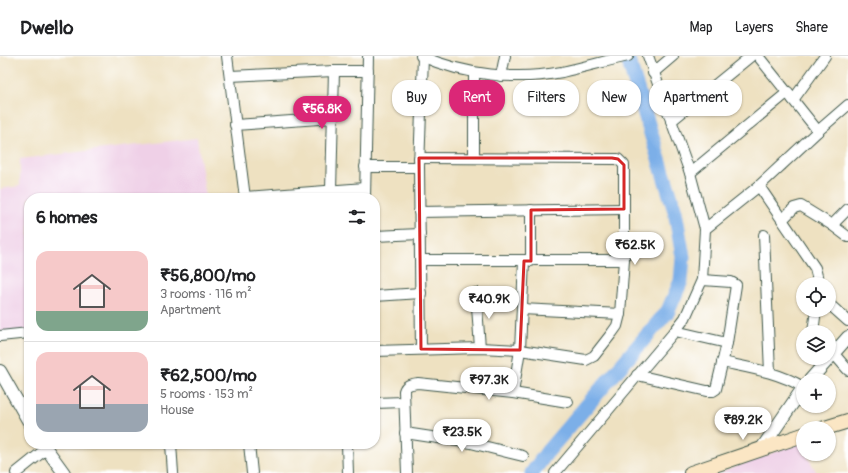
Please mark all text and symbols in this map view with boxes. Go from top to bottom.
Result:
text: Dwello [20,16,73,40]
text: Map [690,19,713,36]
text: Layers [735,19,773,36]
text: Share [795,19,828,36]
chip: Buy [392,80,441,116]
chip: Rent [449,80,505,116]
chip: Filters [513,80,579,116]
chip: New [587,80,641,116]
chip: Apartment [649,80,742,116]
pin: ₹56.8K [289,96,355,130]
text: ₹56.8K [302,101,342,117]
icon: filters [346,206,368,228]
text: 6 homes [36,207,97,228]
pin: ₹62.5K [602,232,668,266]
text: ₹62.5K [615,237,655,253]
text: ₹56,800/mo [160,265,256,286]
icon: home [68,267,116,315]
map controls [796,277,836,461]
button: locate [796,277,836,317]
text: 3 rooms · 116 m² [160,286,252,302]
pin: ₹40.9K [456,286,522,320]
text: ₹40.9K [468,291,510,307]
text: Apartment [160,302,221,318]
button: layers [796,325,836,365]
text: ₹62,500/mo [160,365,257,386]
pin: ₹97.3K [456,367,522,401]
icon: home [68,368,116,416]
text: ₹97.3K [469,372,509,388]
button: + [796,373,836,413]
text: 5 rooms · 153 m² [160,386,253,402]
text: House [160,402,194,418]
pin: ₹89.2K [710,407,776,441]
text: ₹89.2K [723,412,763,428]
pin: ₹23.5K [429,419,495,453]
button: − [796,421,836,461]
text: ₹23.5K [442,424,482,440]

